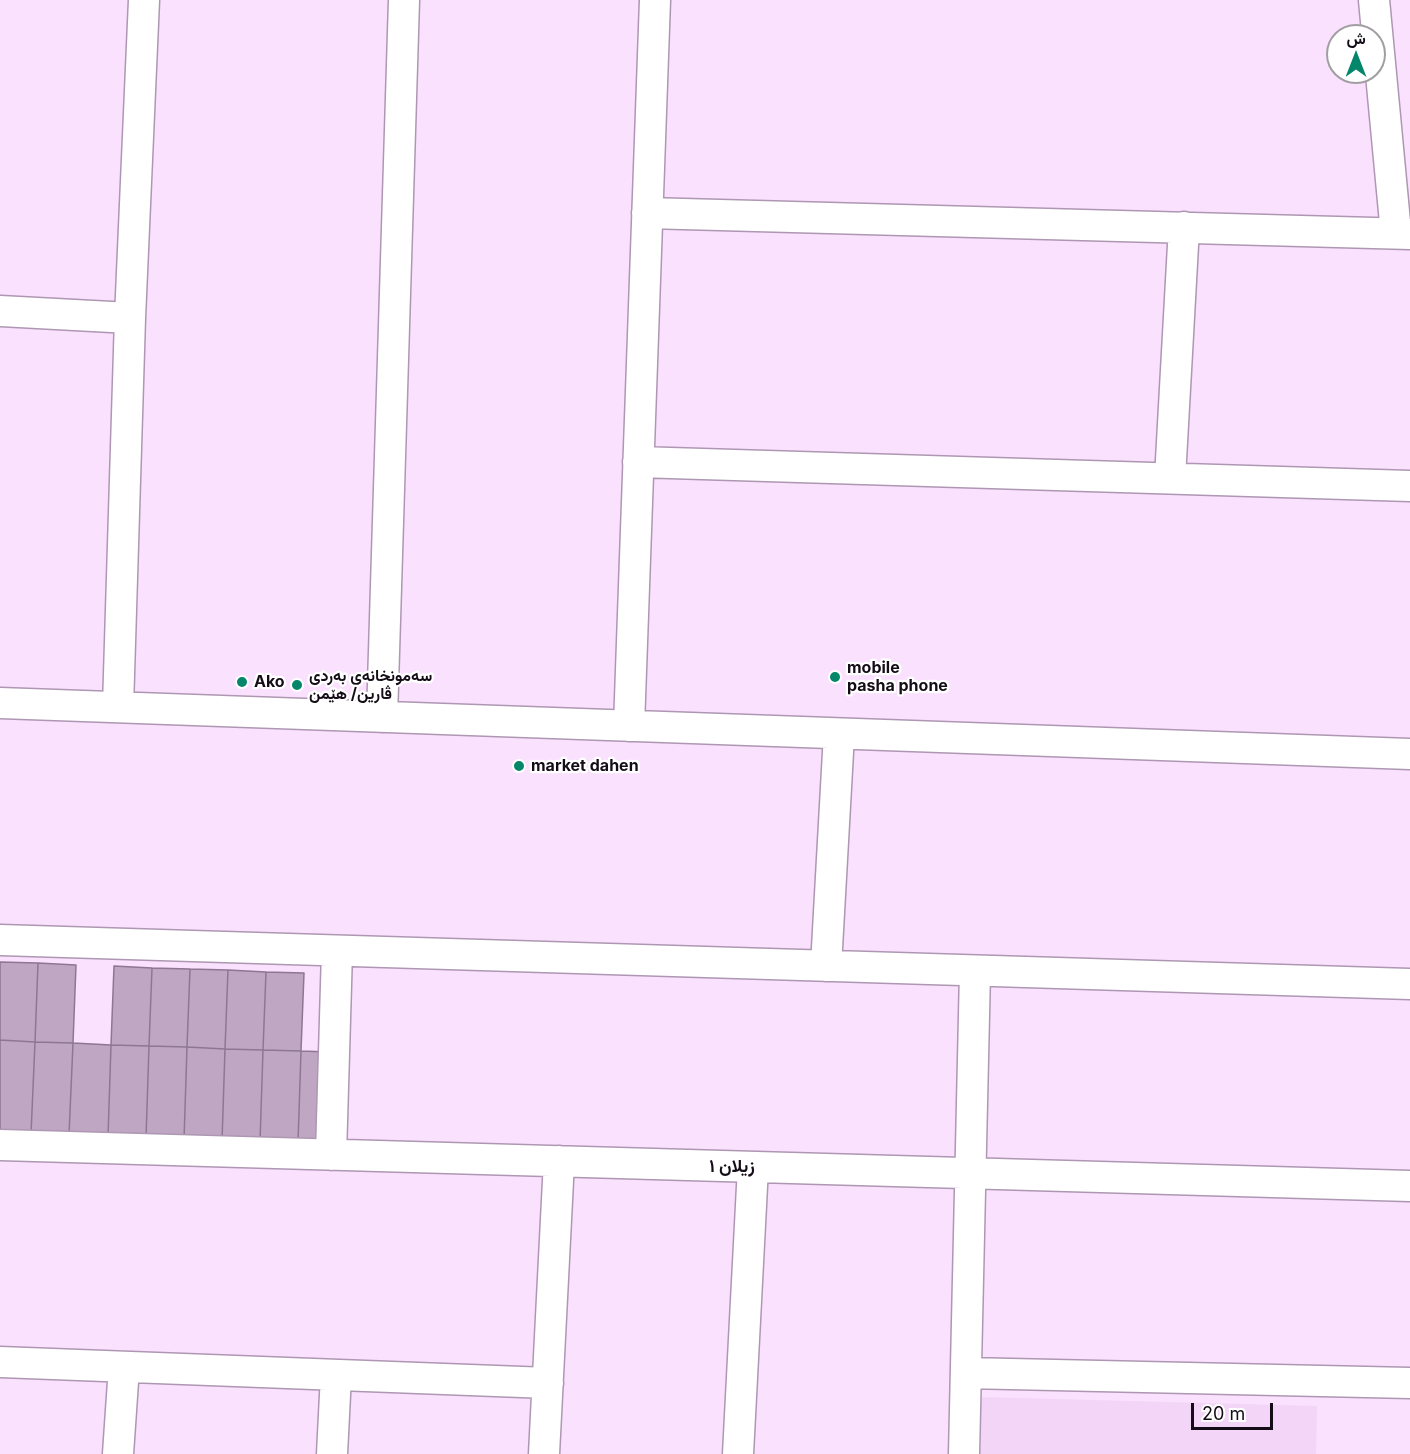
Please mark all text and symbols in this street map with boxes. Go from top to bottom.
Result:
north arrow [1326,24,1386,84]
text: ش [1346,28,1366,48]
place label: mobile pasha phone [847,658,948,696]
place label: سەمونخانەی بەردی ڤارین/ هێمن [309,666,432,704]
marker: mobile pasha phone [828,670,842,684]
place label: Ako [254,672,285,692]
marker: Ako [235,675,249,689]
marker: سەمونخانەی بەردی ڤارین/ هێمن [290,678,304,692]
place label: market dahen [531,756,639,776]
marker: market dahen [512,759,526,773]
district label: زیلان ١ [709,1156,755,1178]
scale bar [1194,1391,1276,1429]
text: 20 m [1202,1403,1245,1424]

